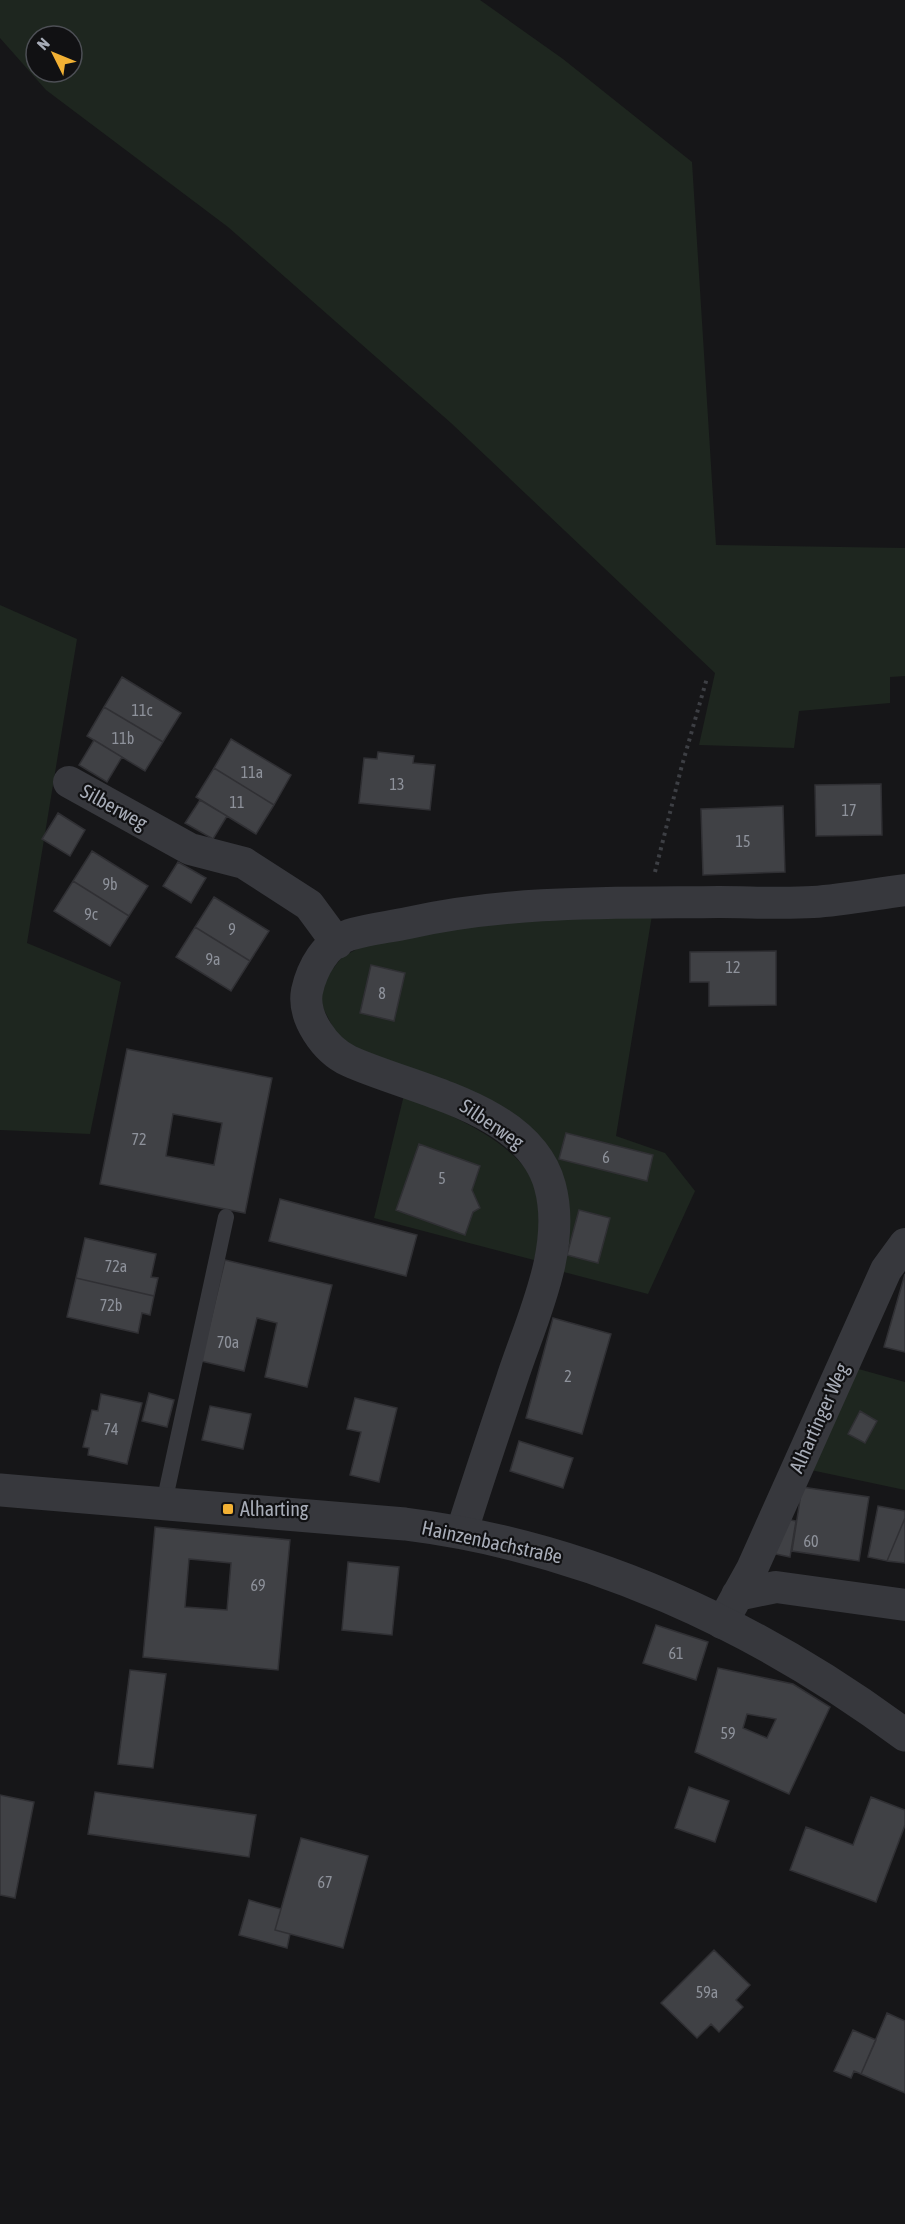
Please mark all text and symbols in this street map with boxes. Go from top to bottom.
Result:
north arrow [24,24,84,84]
text: N [33,34,53,53]
house number: 11c [132,701,153,719]
house number: 11b [112,729,134,747]
house number: 11a [241,763,263,781]
house number: 13 [389,775,405,793]
street label: Silberweg [77,779,152,834]
house number: 11 [229,793,245,811]
house number: 17 [841,801,857,819]
house number: 15 [735,832,751,850]
house number: 9b [102,875,118,893]
house number: 9c [84,905,98,923]
house number: 9 [228,920,236,938]
house number: 9a [206,950,220,968]
house number: 12 [725,958,741,976]
house number: 8 [378,984,386,1002]
street label: Silberweg [456,1094,529,1154]
house number: 72 [131,1130,147,1148]
house number: 6 [602,1148,610,1166]
house number: 5 [438,1169,446,1187]
house number: 72a [105,1257,127,1275]
house number: 72b [100,1296,122,1314]
house number: 70a [217,1333,239,1351]
street label: Alhartinger Weg [784,1359,853,1476]
house number: 2 [564,1367,572,1385]
house number: 74 [103,1420,119,1438]
place label: Alharting [240,1497,309,1520]
marker: Alharting [221,1502,235,1516]
street label: Hainzenbachstraße [420,1515,564,1568]
house number: 60 [803,1532,819,1550]
house number: 69 [250,1576,266,1594]
house number: 61 [668,1644,684,1662]
house number: 59 [720,1724,736,1742]
house number: 67 [317,1873,333,1891]
house number: 59a [696,1983,718,2001]

